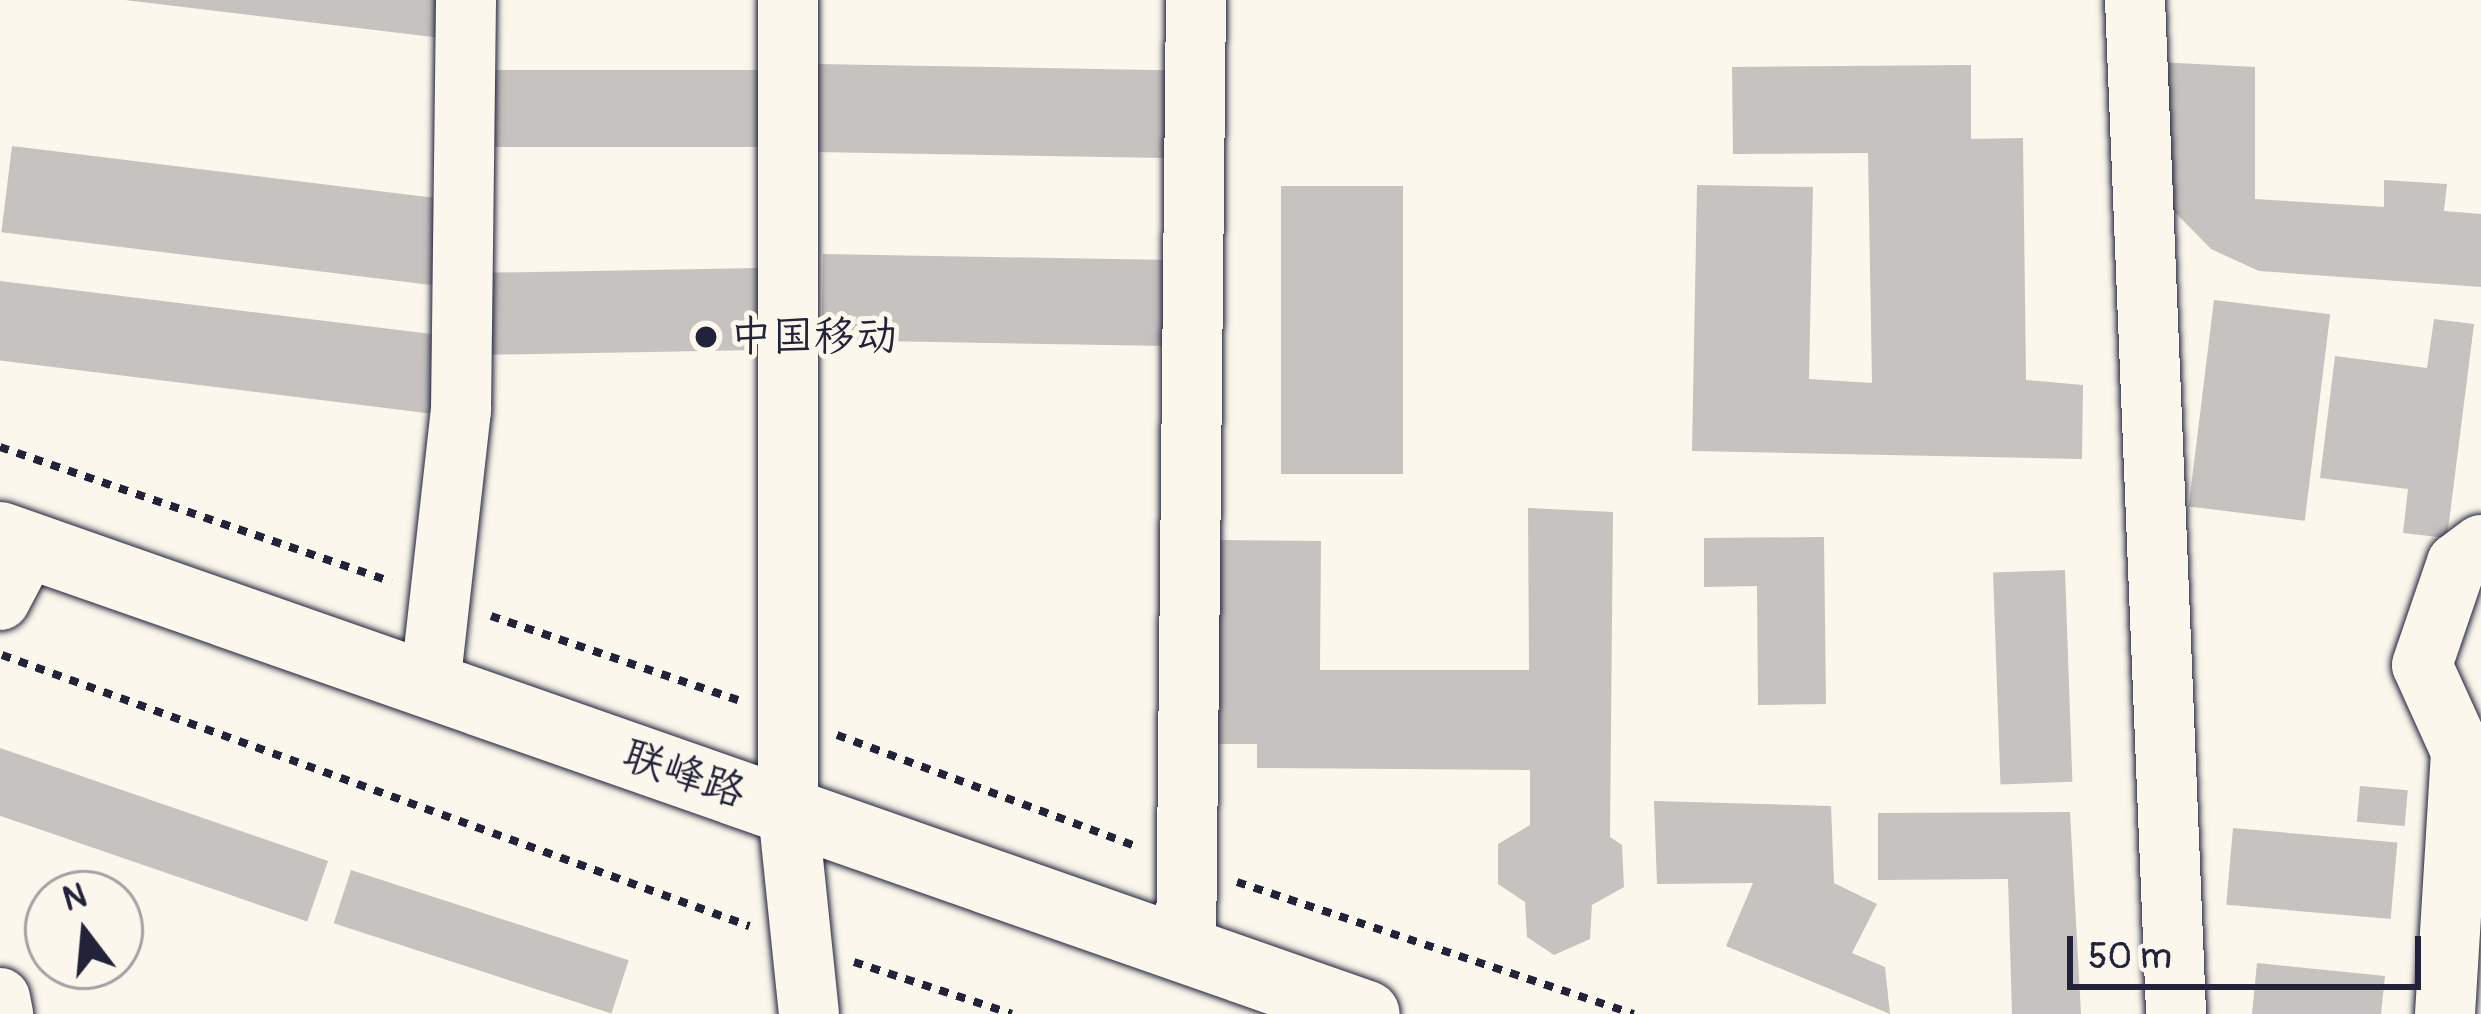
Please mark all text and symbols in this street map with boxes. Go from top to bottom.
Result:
place label: 中国移动 [730,312,898,362]
marker: 中国移动 [693,324,719,350]
street label: 联峰路 [616,730,752,818]
north arrow [24,870,144,990]
text: N [58,875,91,921]
scale bar [2073,912,2427,986]
text: 50 m [2088,934,2172,979]

